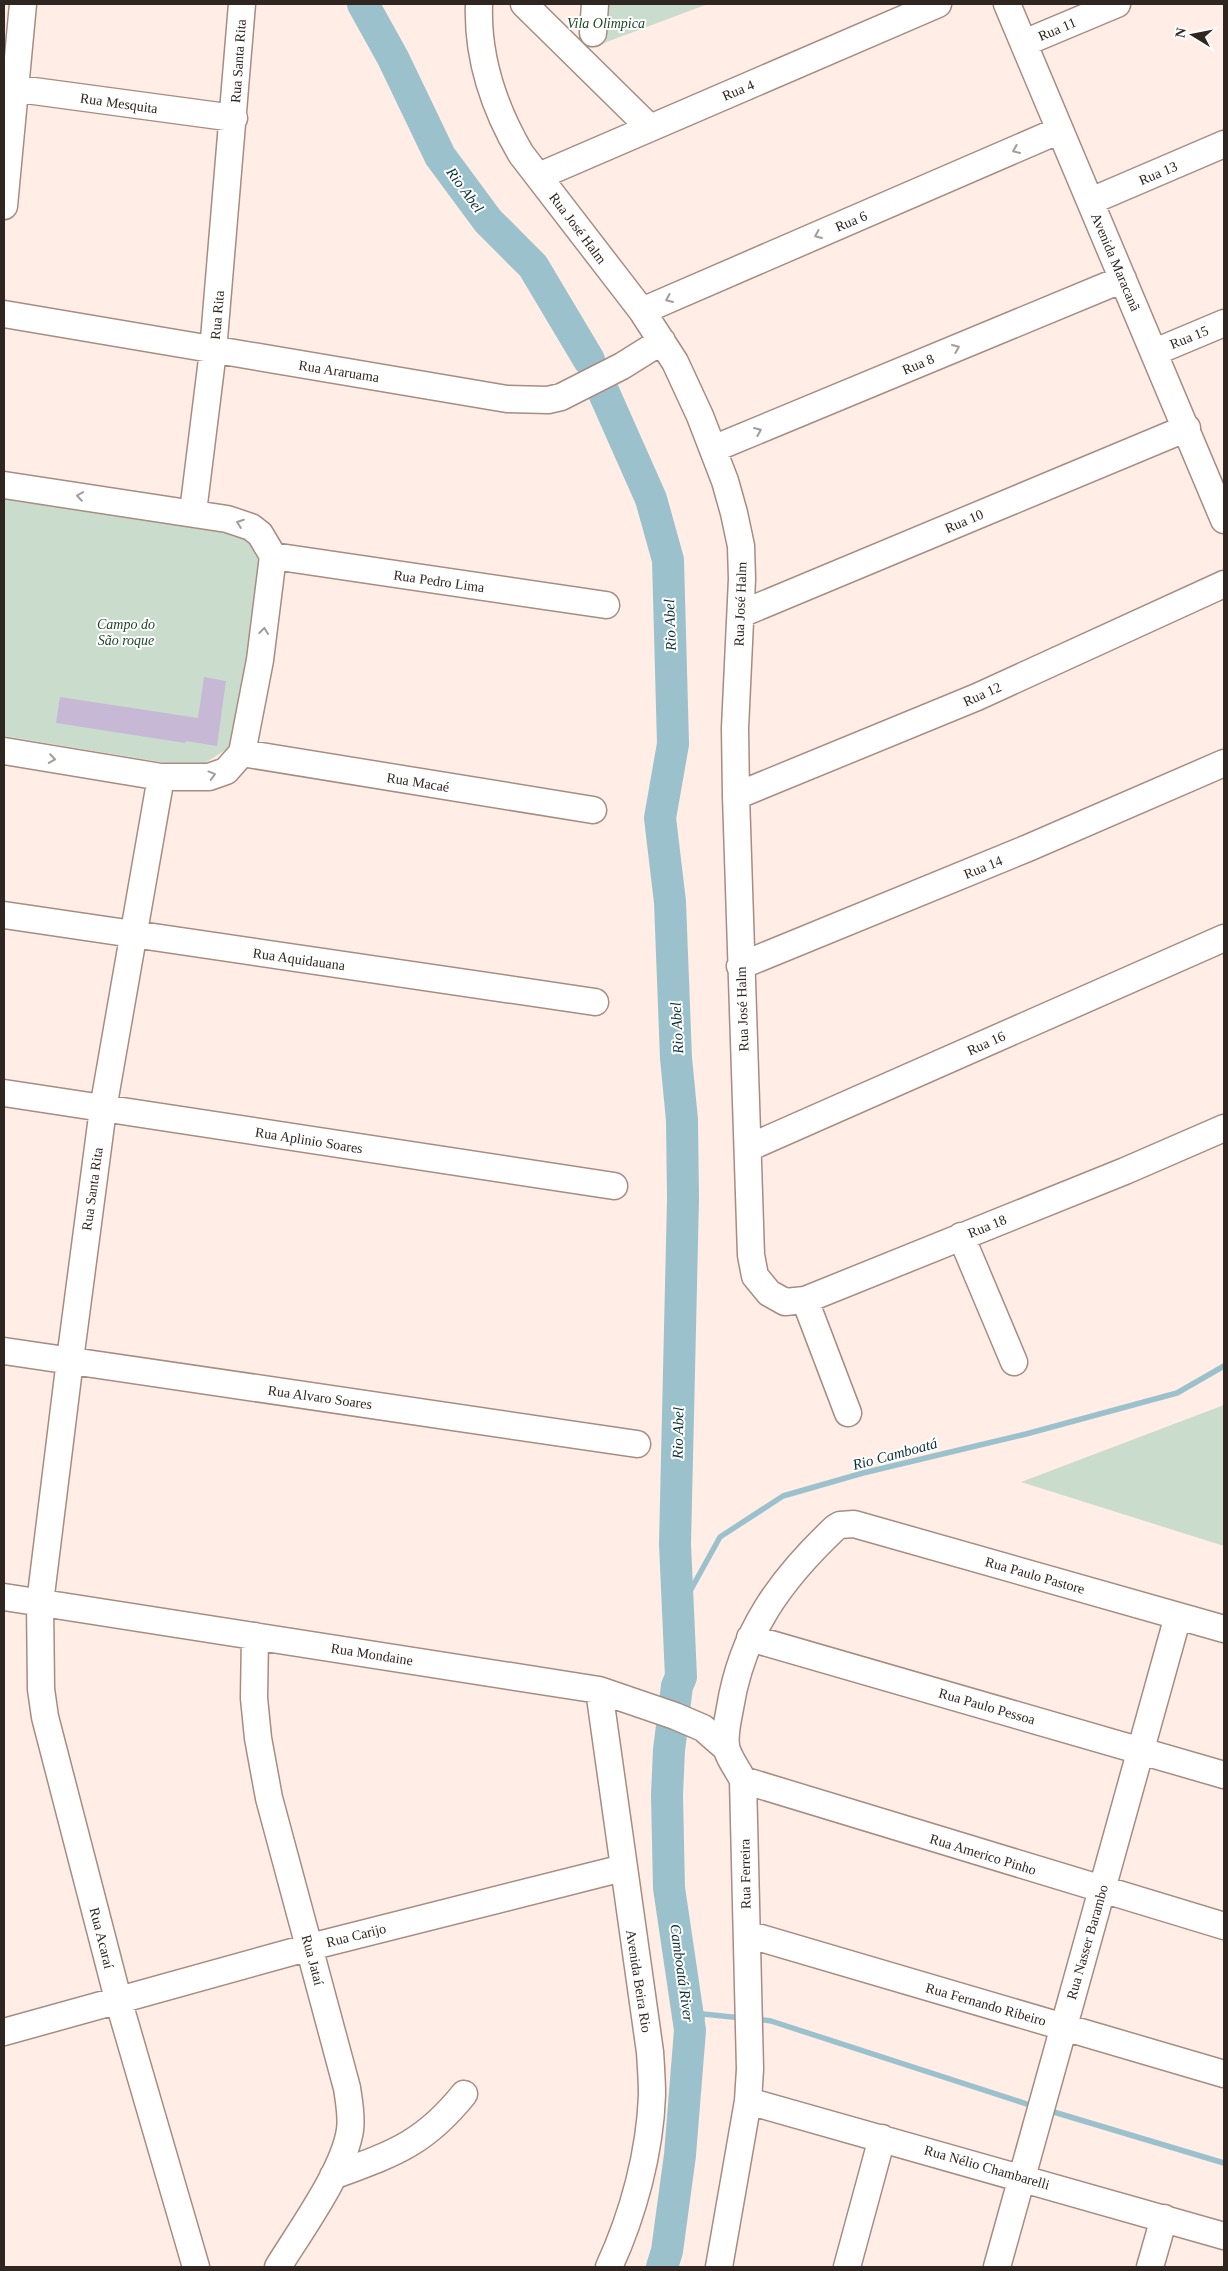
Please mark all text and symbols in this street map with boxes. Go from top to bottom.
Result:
north arrow [1168,10,1218,60]
street label: Rua 11 [1036,15,1078,44]
park label: Vila Olimpica [567,16,645,31]
street label: Rua Santa Rita [228,18,249,103]
text: N [1172,27,1189,39]
street label: Rua 4 [720,77,756,104]
street label: Rua Mesquita [79,91,159,116]
one-way arrow [1012,143,1021,154]
street label: Rua 13 [1137,159,1180,188]
water label: Rio Abel [443,164,487,216]
street label: Rua José Halm [546,190,609,267]
street label: Rua 6 [833,208,869,235]
street label: Avenida Maracanã [1088,211,1143,314]
one-way arrow [814,228,823,239]
street label: Rua Rita [208,289,227,340]
one-way arrow [665,293,674,304]
street label: Rua 15 [1168,323,1211,352]
one-way arrow [951,344,960,355]
street label: Rua 8 [900,351,936,378]
street label: Rua Araruama [298,358,381,385]
one-way arrow [753,426,762,437]
one-way arrow [76,491,84,502]
street label: Rua 10 [943,507,986,536]
one-way arrow [236,519,245,529]
street label: Rua José Halm [732,561,749,647]
street label: Rua Pedro Lima [392,568,486,595]
water label: Rio Abel [661,599,679,652]
park label: Campo do São roque [97,617,155,648]
one-way arrow [258,626,269,634]
street label: Rua 12 [961,679,1004,709]
one-way arrow [47,753,56,763]
one-way arrow [208,770,217,781]
street label: Rua Macaé [385,770,450,795]
street label: Rua 14 [962,853,1005,882]
street label: Rua Aquidauana [252,946,347,973]
street label: Rua José Halm [734,966,751,1052]
water label: Rio Abel [668,1002,686,1055]
street label: Rua 16 [965,1028,1008,1058]
street label: Rua Aplinio Soares [254,1125,364,1156]
street label: Rua Santa Rita [79,1146,106,1232]
street label: Rua 18 [966,1212,1009,1241]
street label: Rua Alvaro Soares [267,1383,373,1412]
water label: Rio Abel [670,1407,686,1460]
water label: Rio Camboatá [850,1435,940,1473]
street label: Rua Paulo Pastore [983,1554,1086,1597]
street label: Rua Mondaine [330,1641,414,1668]
street label: Rua Paulo Pessoa [937,1686,1038,1728]
street label: Rua Americo Pinho [928,1831,1038,1878]
street label: Rua Ferreira [737,1838,754,1909]
street label: Rua Nasser Barambo [1064,1883,1111,2001]
street label: Rua Acaraí [87,1906,116,1970]
street label: Rua Carijo [325,1921,388,1950]
water label: Camboatá River [667,1923,697,2023]
street label: Avenida Beira Rio [623,1929,654,2034]
street label: Rua Jataí [299,1933,326,1987]
street label: Rua Fernando Ribeiro [924,1980,1048,2029]
street label: Rua Nélio Chambarelli [922,2142,1051,2193]

